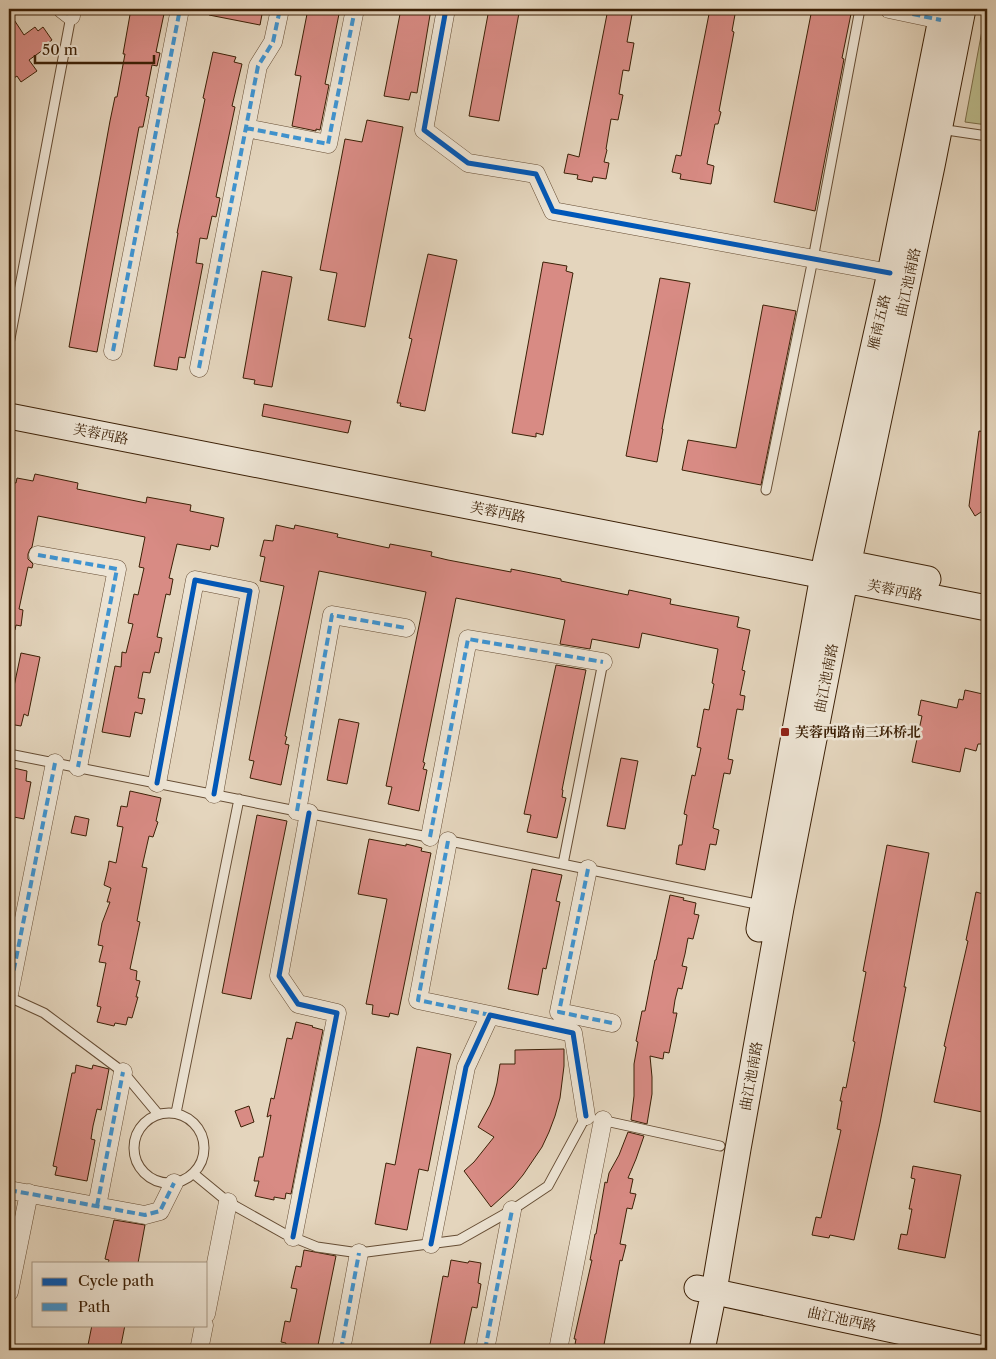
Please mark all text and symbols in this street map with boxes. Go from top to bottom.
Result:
scale bar [35,32,154,64]
text: 50 m [42,40,78,59]
street label: 曲江池南路 [892,246,924,318]
street label: 雁南五路 [864,293,894,351]
street label: 芙蓉西路 [72,420,130,448]
street label: 芙蓉西路 [469,498,527,526]
street label: 芙蓉西路 [866,576,924,604]
street label: 曲江池南路 [810,642,842,714]
place label: 芙蓉西路南三环桥北 [795,723,921,741]
marker: 芙蓉西路南三环桥北 [779,726,791,738]
street label: 曲江池南路 [736,1040,766,1112]
legend [32,1262,208,1326]
text: Cycle path [78,1271,155,1290]
text: Path [78,1297,111,1316]
street label: 曲江池西路 [806,1303,878,1335]

